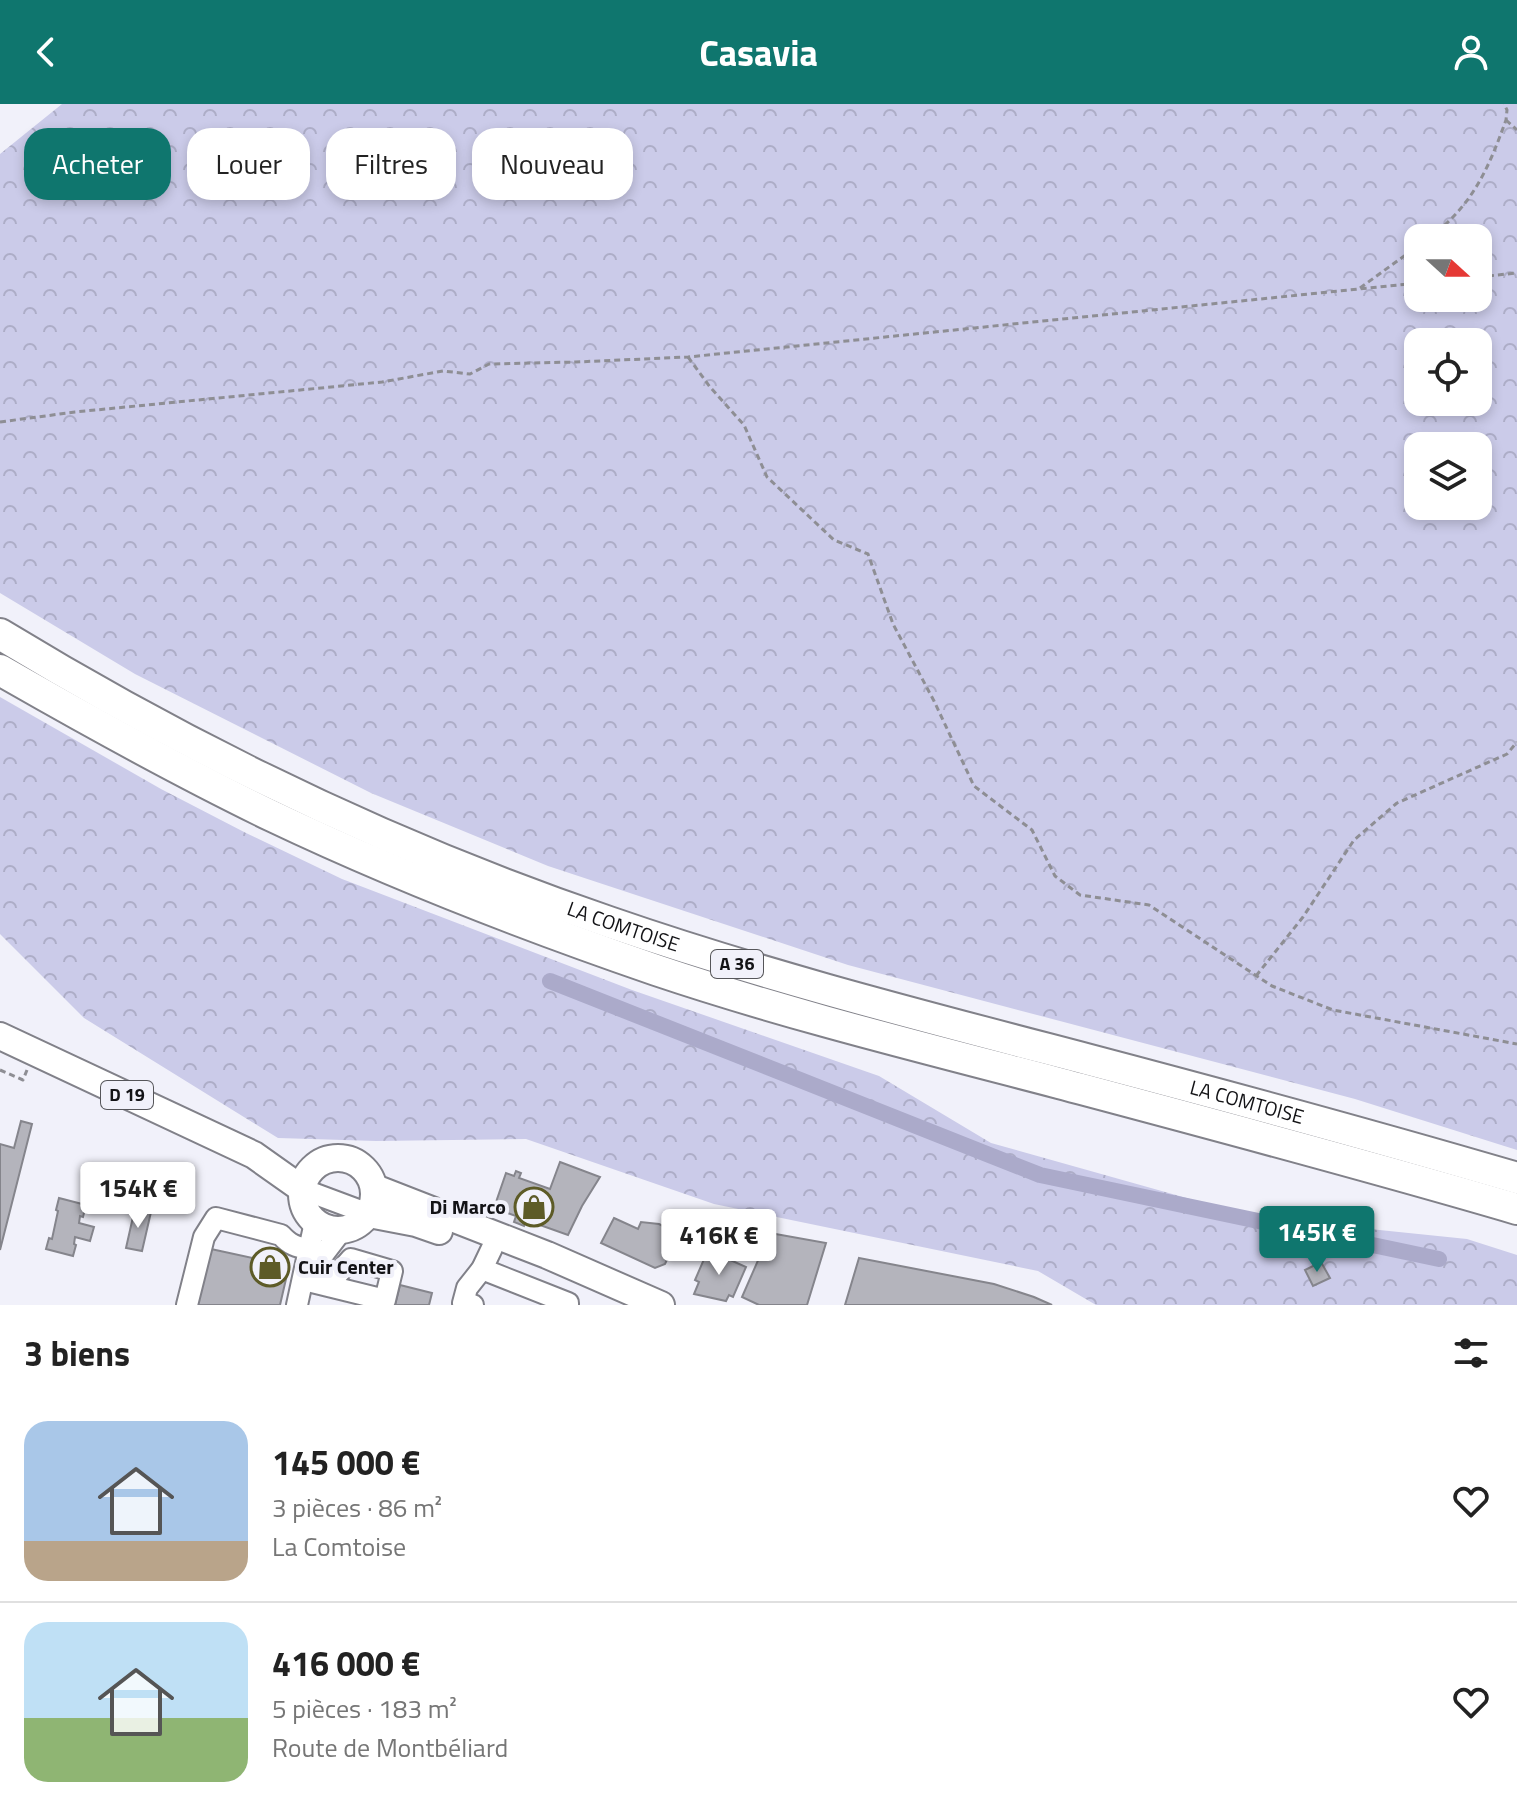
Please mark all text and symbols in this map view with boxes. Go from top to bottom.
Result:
text: Casavia [699,25,818,80]
icon: back [24,30,68,74]
icon: person [1449,30,1493,74]
chip: Acheter [24,128,171,200]
chip: Louer [187,128,310,200]
chip: Filtres [326,128,456,200]
chip: Nouveau [472,128,633,200]
north arrow [1404,224,1492,312]
map controls [1404,224,1492,520]
button: locate [1404,328,1492,416]
button: layers [1404,432,1492,520]
street label: LA COMTOISE [563,893,684,959]
road number: A 36 [711,950,763,978]
street label: LA COMTOISE [1187,1071,1308,1132]
road number: D 19 [101,1081,153,1109]
pin: 154K € [73,1162,203,1230]
text: 154K € [98,1168,178,1207]
shop icon: Di Marco [513,1186,555,1228]
place label: Di Marco [429,1191,506,1222]
pin: 145K € [1252,1206,1382,1274]
pin: 416K € [654,1209,784,1277]
text: 145K € [1277,1212,1357,1251]
text: 416K € [679,1215,759,1254]
shop icon: Cuir Center [249,1246,291,1288]
place label: Cuir Center [298,1251,394,1282]
text: 3 biens [24,1327,130,1379]
icon: filters [1449,1331,1493,1375]
text: 145 000 € [272,1436,420,1488]
icon: home [88,1453,184,1549]
icon: heart [1449,1479,1493,1523]
text: 3 pièces · 86 m² [272,1488,442,1527]
text: La Comtoise [272,1527,406,1566]
text: 416 000 € [272,1637,420,1689]
icon: home [88,1654,184,1750]
icon: heart [1449,1680,1493,1724]
text: 5 pièces · 183 m² [272,1689,457,1728]
text: Route de Montbéliard [272,1728,508,1767]

